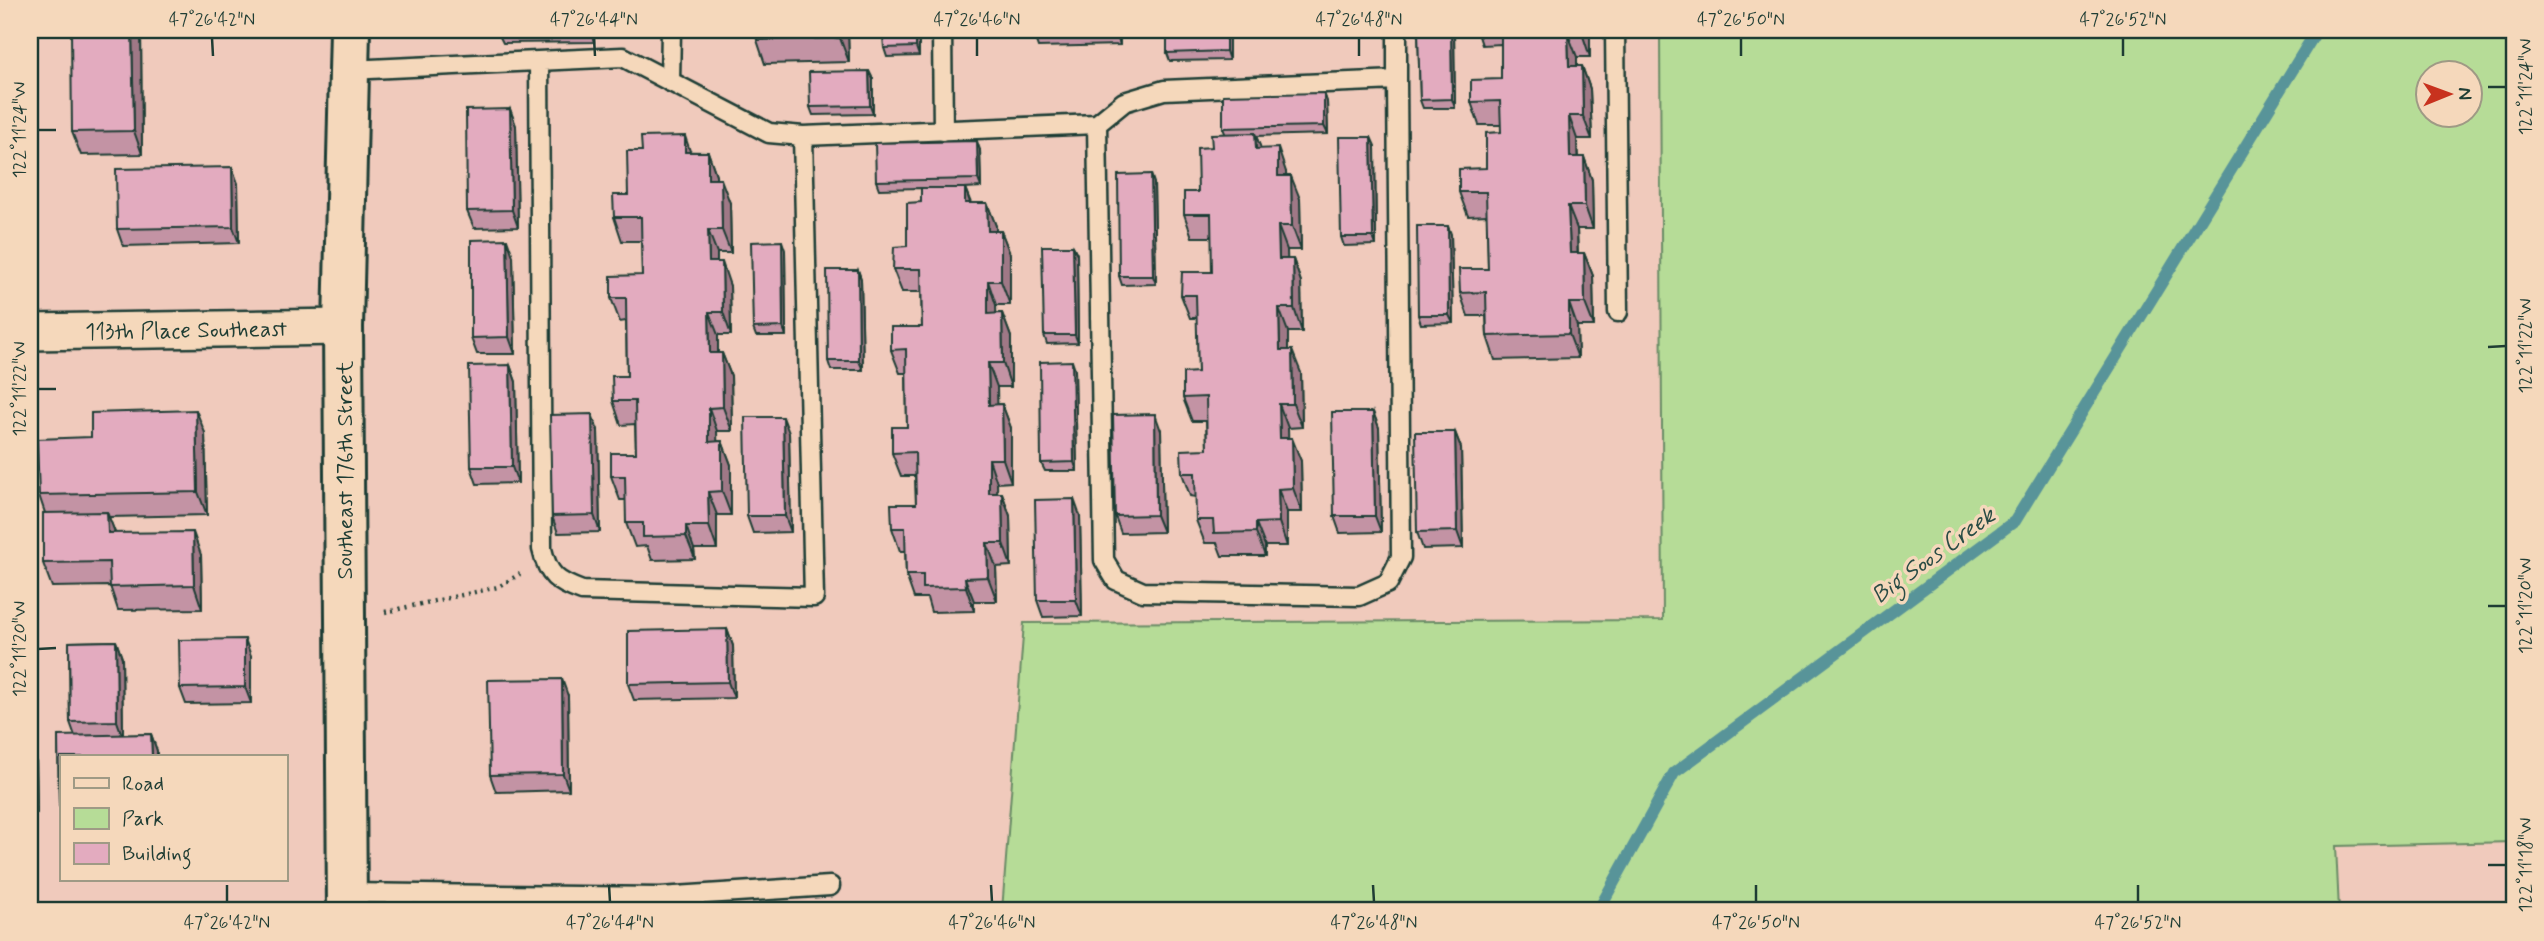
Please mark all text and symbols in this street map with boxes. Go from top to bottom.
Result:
text: 47°26'42"N [169,8,255,32]
text: 47°26'44"N [550,8,638,32]
text: 47°26'46"N [933,8,1021,32]
text: 47°26'48"N [1315,8,1403,32]
text: 47°26'50"N [1697,8,1785,32]
text: 47°26'52"N [2079,8,2167,32]
text: 122°11'24"W [2514,39,2538,135]
north arrow [2414,60,2484,130]
text: 122°11'24"W [8,82,32,178]
text: N [2452,87,2477,100]
text: 122°11'22"W [2514,298,2538,394]
street label: 113th Place Southeast [85,315,287,348]
text: 122°11'22"W [8,341,32,437]
street label: Southeast 176th Street [331,360,361,579]
water label: Big Soos Creek [1866,500,2005,614]
text: 122°11'20"W [2514,558,2538,654]
text: 122°11'20"W [8,601,32,697]
legend [60,755,287,881]
text: Road [122,770,164,798]
text: Park [122,805,164,833]
text: 122°11'18"W [2514,818,2538,912]
text: Building [122,840,192,870]
text: 47°26'42"N [184,911,270,935]
text: 47°26'44"N [566,911,654,935]
text: 47°26'46"N [948,911,1036,935]
text: 47°26'48"N [1330,911,1418,935]
text: 47°26'50"N [1712,911,1800,935]
text: 47°26'52"N [2094,911,2182,935]

